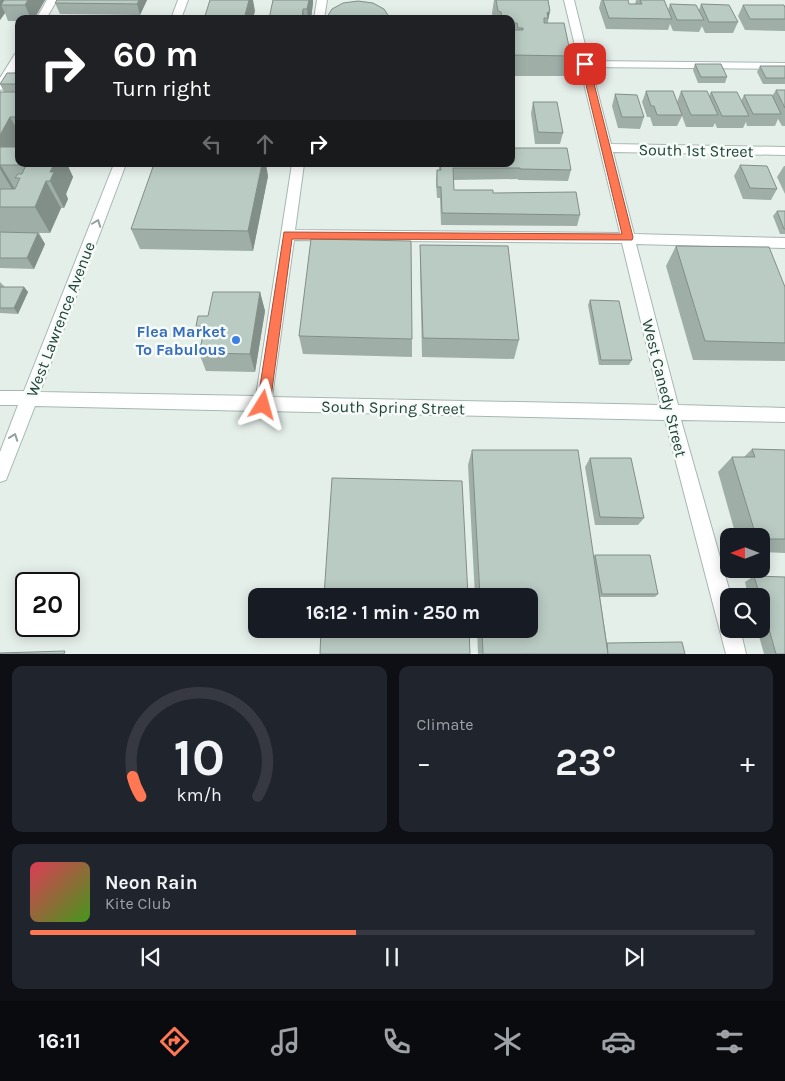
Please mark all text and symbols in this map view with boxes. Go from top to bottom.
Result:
text: 60 m [113,34,198,75]
icon: right [30,35,95,100]
pin [564,43,606,85]
icon: arrive [571,50,599,78]
text: Turn right [113,76,211,102]
icon: left [198,130,226,158]
icon: ahead [251,130,279,158]
icon: right [304,130,332,158]
street label: South 1st Street [638,140,754,161]
one-way arrow [91,219,101,228]
street label: West Lawrence Avenue [22,239,99,399]
street label: West Canedy Street [638,317,691,459]
place label: Flea Market To Fabulous [136,322,226,359]
marker: Flea Market To Fabulous [230,334,242,346]
position arrow [236,378,288,430]
street label: South Spring Street [321,397,465,418]
one-way arrow [8,433,18,441]
north arrow [720,528,770,578]
map controls [720,528,770,638]
speed limit sign: 20 [15,572,80,637]
button: search [720,588,770,638]
text: 16:12 · 1 min · 250 m [306,602,480,624]
text: Climate [417,715,474,734]
text: 10 [174,727,225,788]
text: 23° [555,740,616,785]
text: − [417,746,431,779]
text: + [740,746,755,779]
text: km/h [177,785,222,806]
text: Neon Rain [105,872,198,894]
text: Kite Club [105,894,171,913]
icon: previous [137,943,165,971]
icon: pause [378,943,406,971]
icon: next [620,943,648,971]
icon: directions [157,1024,192,1059]
icon: music [268,1024,303,1059]
icon: phone [379,1024,414,1059]
icon: climate [490,1024,525,1059]
icon: car [601,1024,636,1059]
icon: filters [712,1024,747,1059]
text: 16:11 [38,1028,81,1054]

